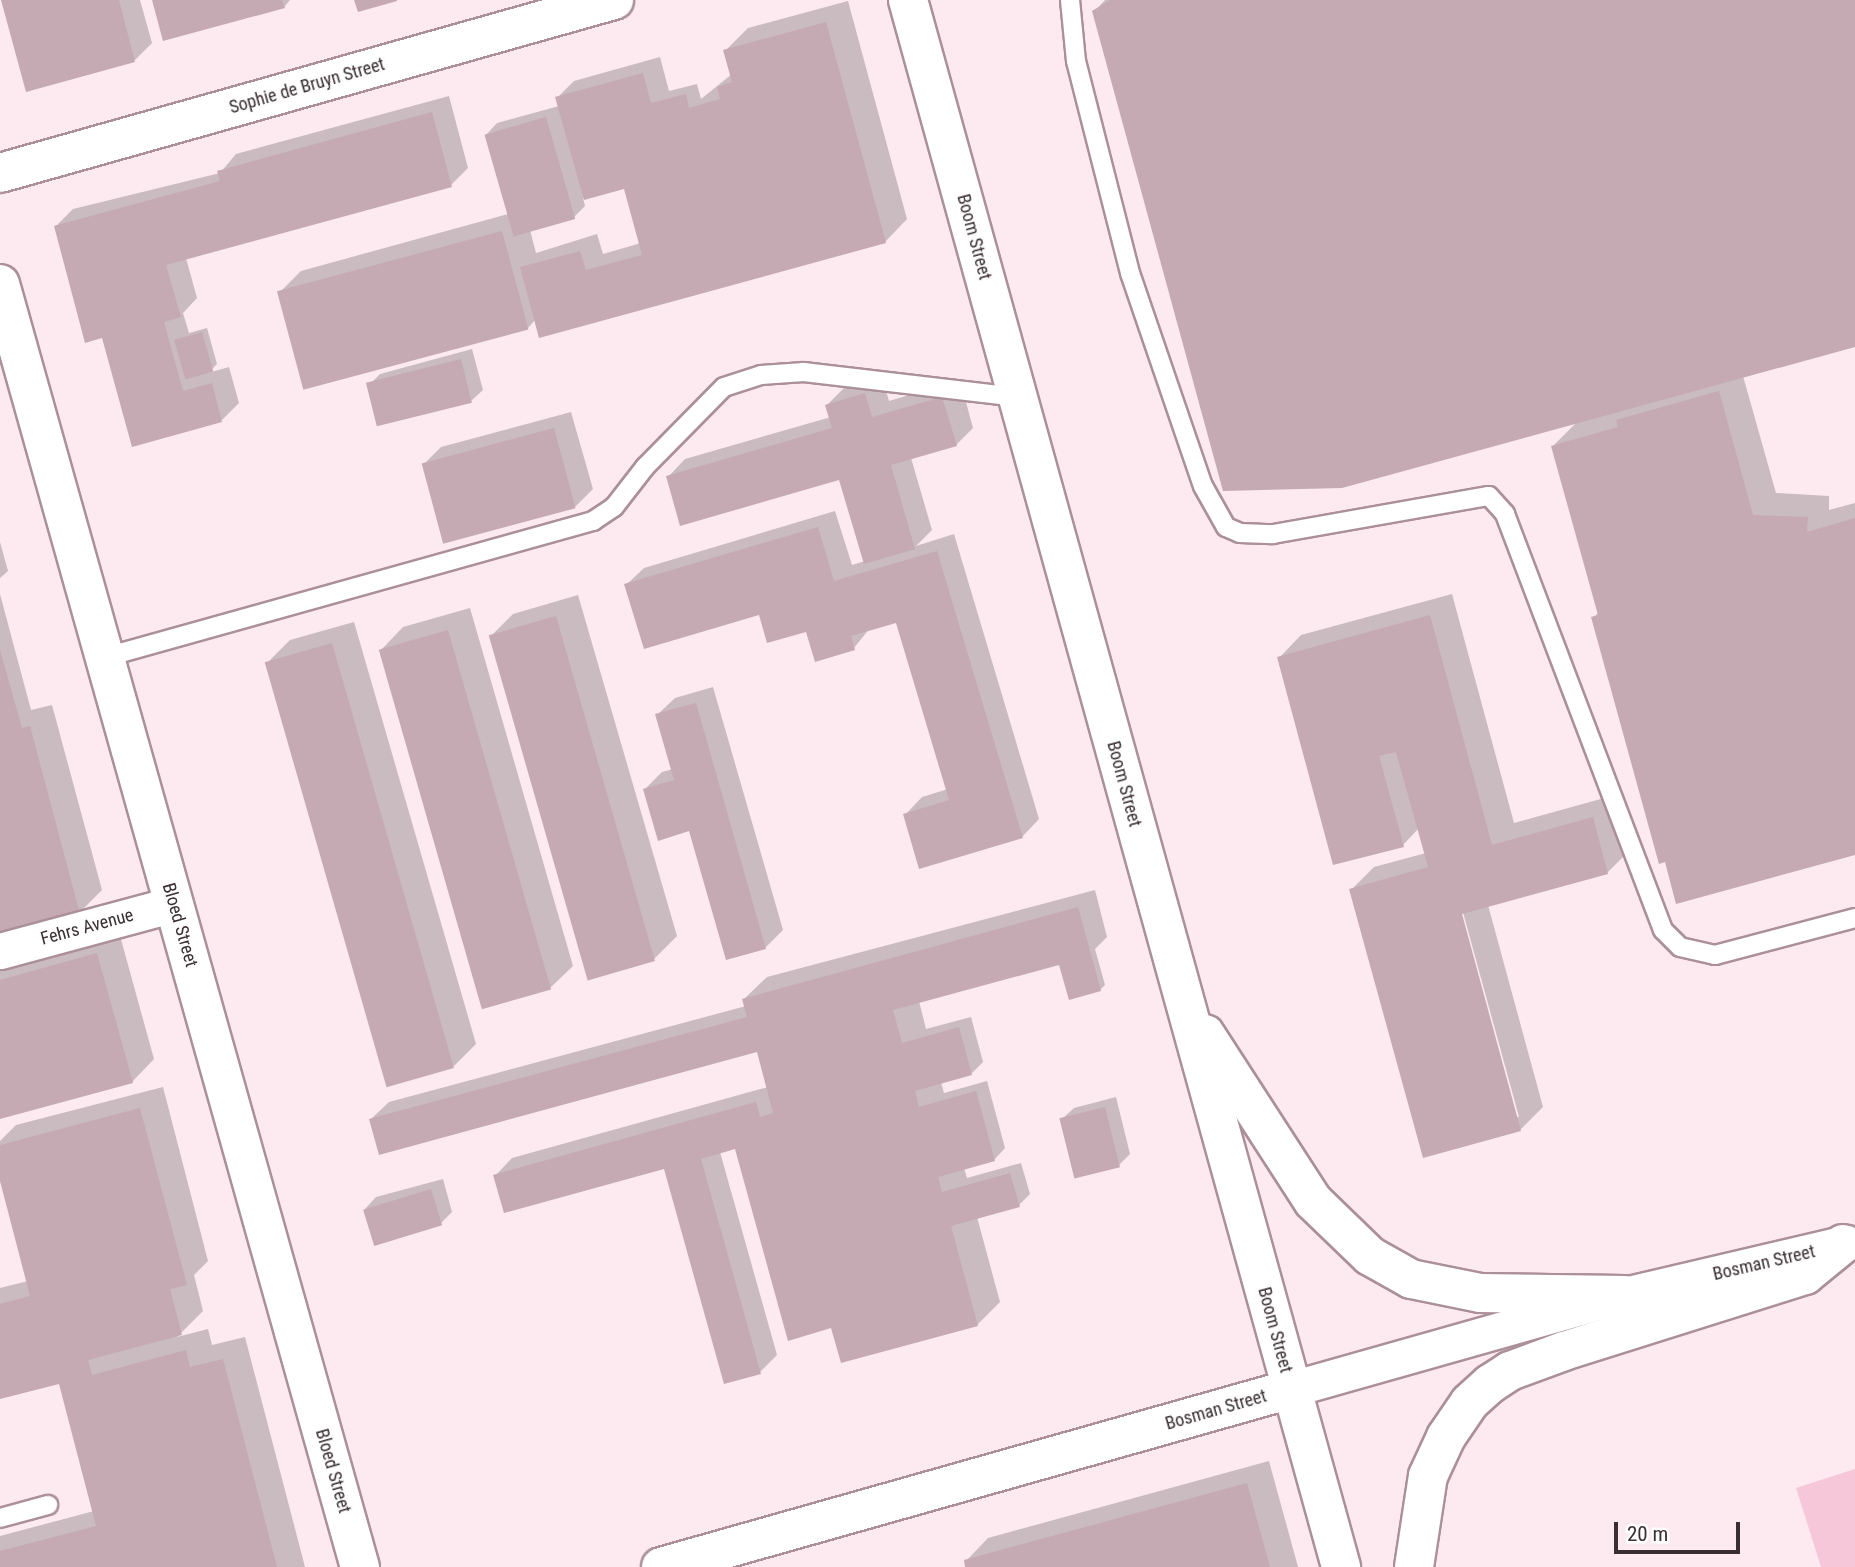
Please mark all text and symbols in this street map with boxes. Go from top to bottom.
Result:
street label: Sophie de Bruyn Street [227,53,387,119]
street label: Boom Street [952,192,996,282]
street label: Boom Street [1102,739,1146,829]
street label: Bloed Street [158,880,202,970]
street label: Fehrs Avenue [38,904,136,950]
street label: Bosman Street [1711,1241,1817,1285]
street label: Boom Street [1253,1285,1297,1375]
street label: Bosman Street [1163,1385,1269,1435]
street label: Bloed Street [311,1426,355,1516]
scale bar [1617,1508,1743,1552]
text: 20 m [1627,1522,1668,1546]

